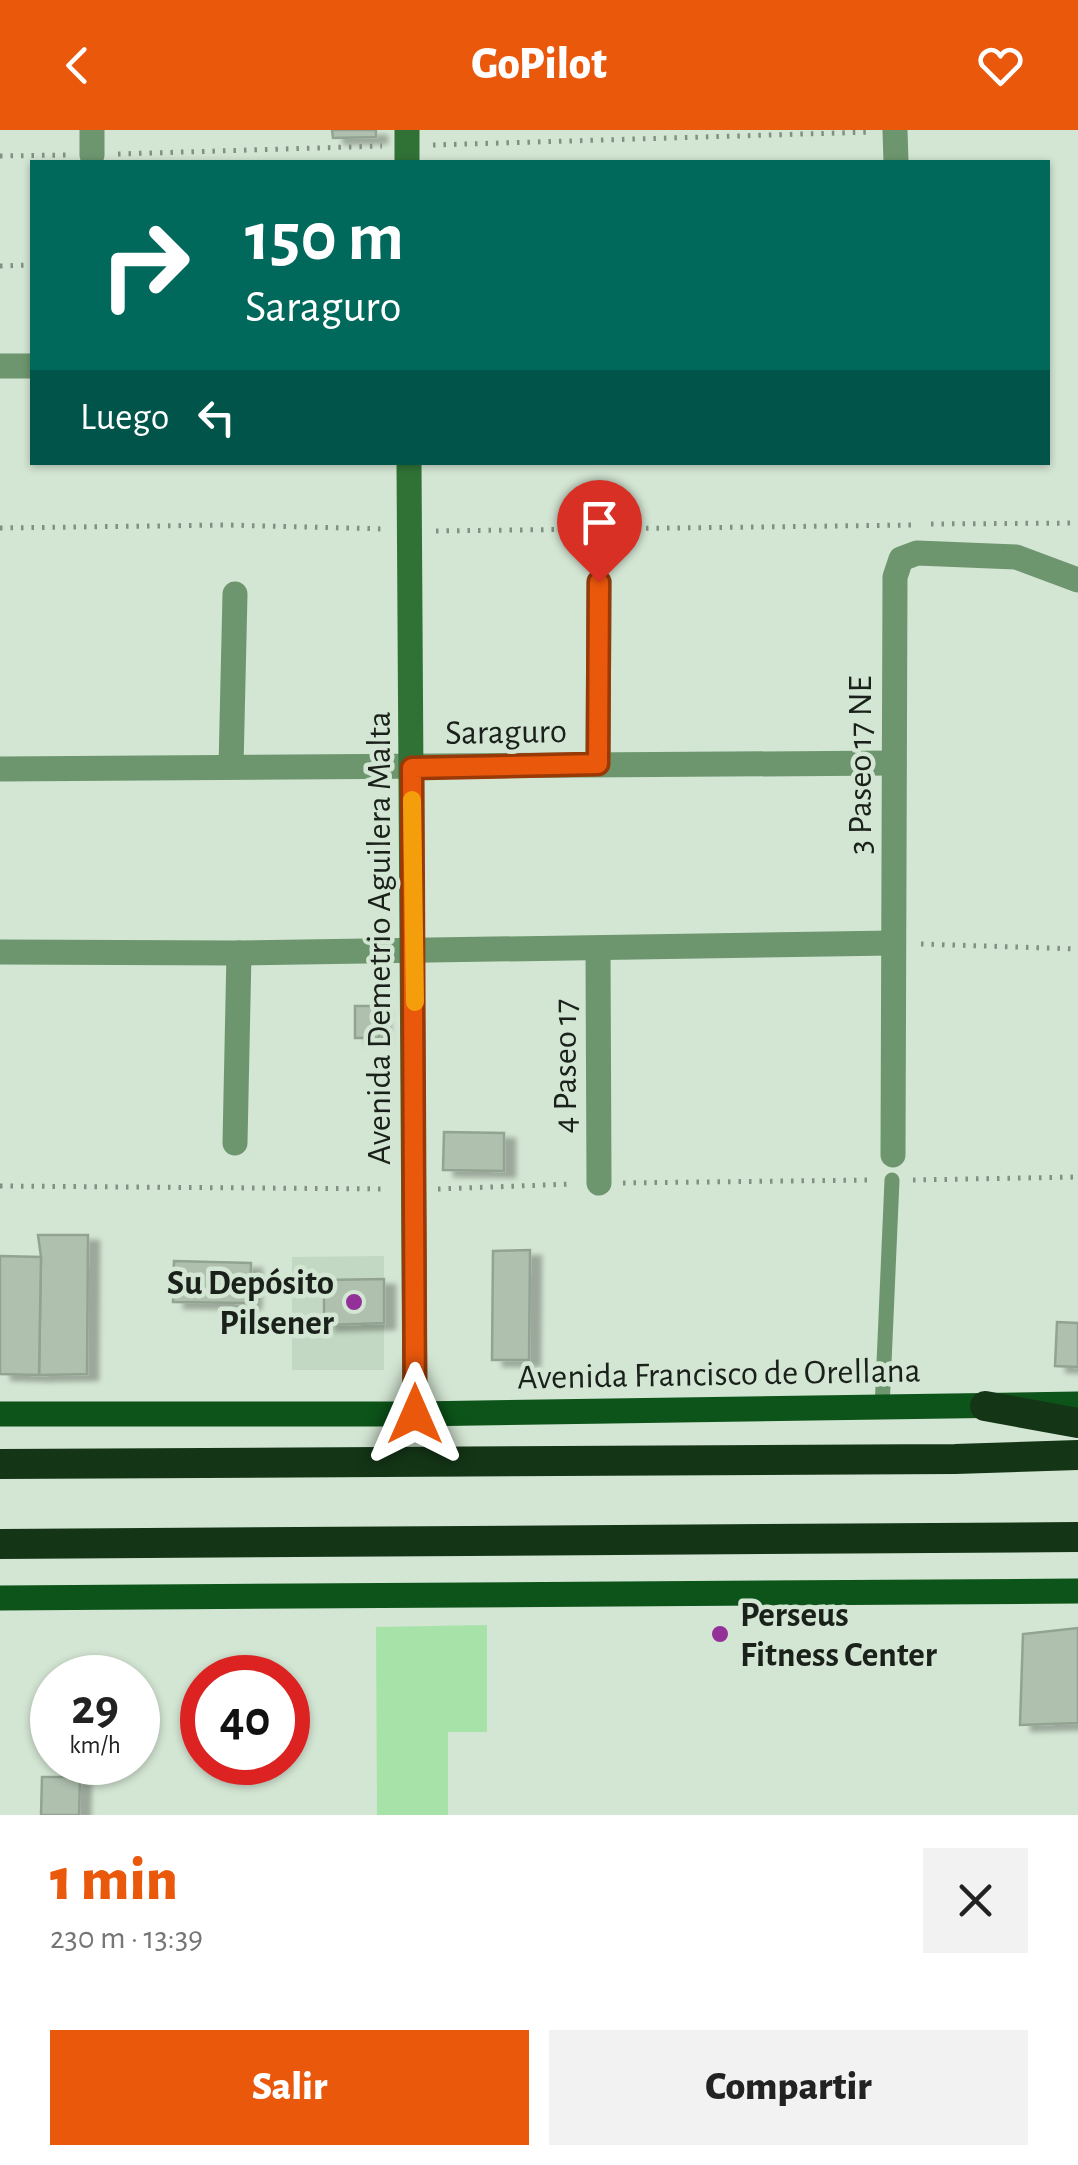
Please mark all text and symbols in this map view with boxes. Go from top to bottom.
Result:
icon: back [50,38,105,93]
icon: heart [973,38,1028,93]
text: GoPilot [471,42,607,87]
icon: right [80,200,210,330]
text: 150 m [245,203,404,273]
text: Saraguro [245,285,402,330]
icon: left [189,390,244,445]
text: Luego [80,399,169,437]
pin [557,480,642,583]
icon: arrive [572,495,627,550]
street label: 3 Paseo 17 NE [843,675,878,854]
street label: Avenida Demetrio Aguilera Malta [362,711,397,1165]
street label: Saraguro [445,714,567,751]
street label: 4 Paseo 17 [548,999,583,1133]
place label: Su Depósito Pilsener [167,1266,334,1341]
marker: Su Depósito Pilsener [343,1291,365,1313]
street label: Avenida Francisco de Orellana [517,1353,921,1396]
position arrow [363,1362,467,1466]
place label: Perseus Fitness Center [740,1598,937,1673]
marker: Perseus Fitness Center [709,1623,731,1645]
speed limit sign: 40 [180,1655,310,1785]
text: 29 [71,1683,119,1733]
text: km/h [69,1733,121,1758]
button: close [923,1848,1028,1953]
text: 1 min [50,1851,178,1911]
text: 230 m · 13:39 [50,1922,203,1954]
button: Salir [50,2030,529,2145]
button: Compartir [549,2030,1028,2145]

